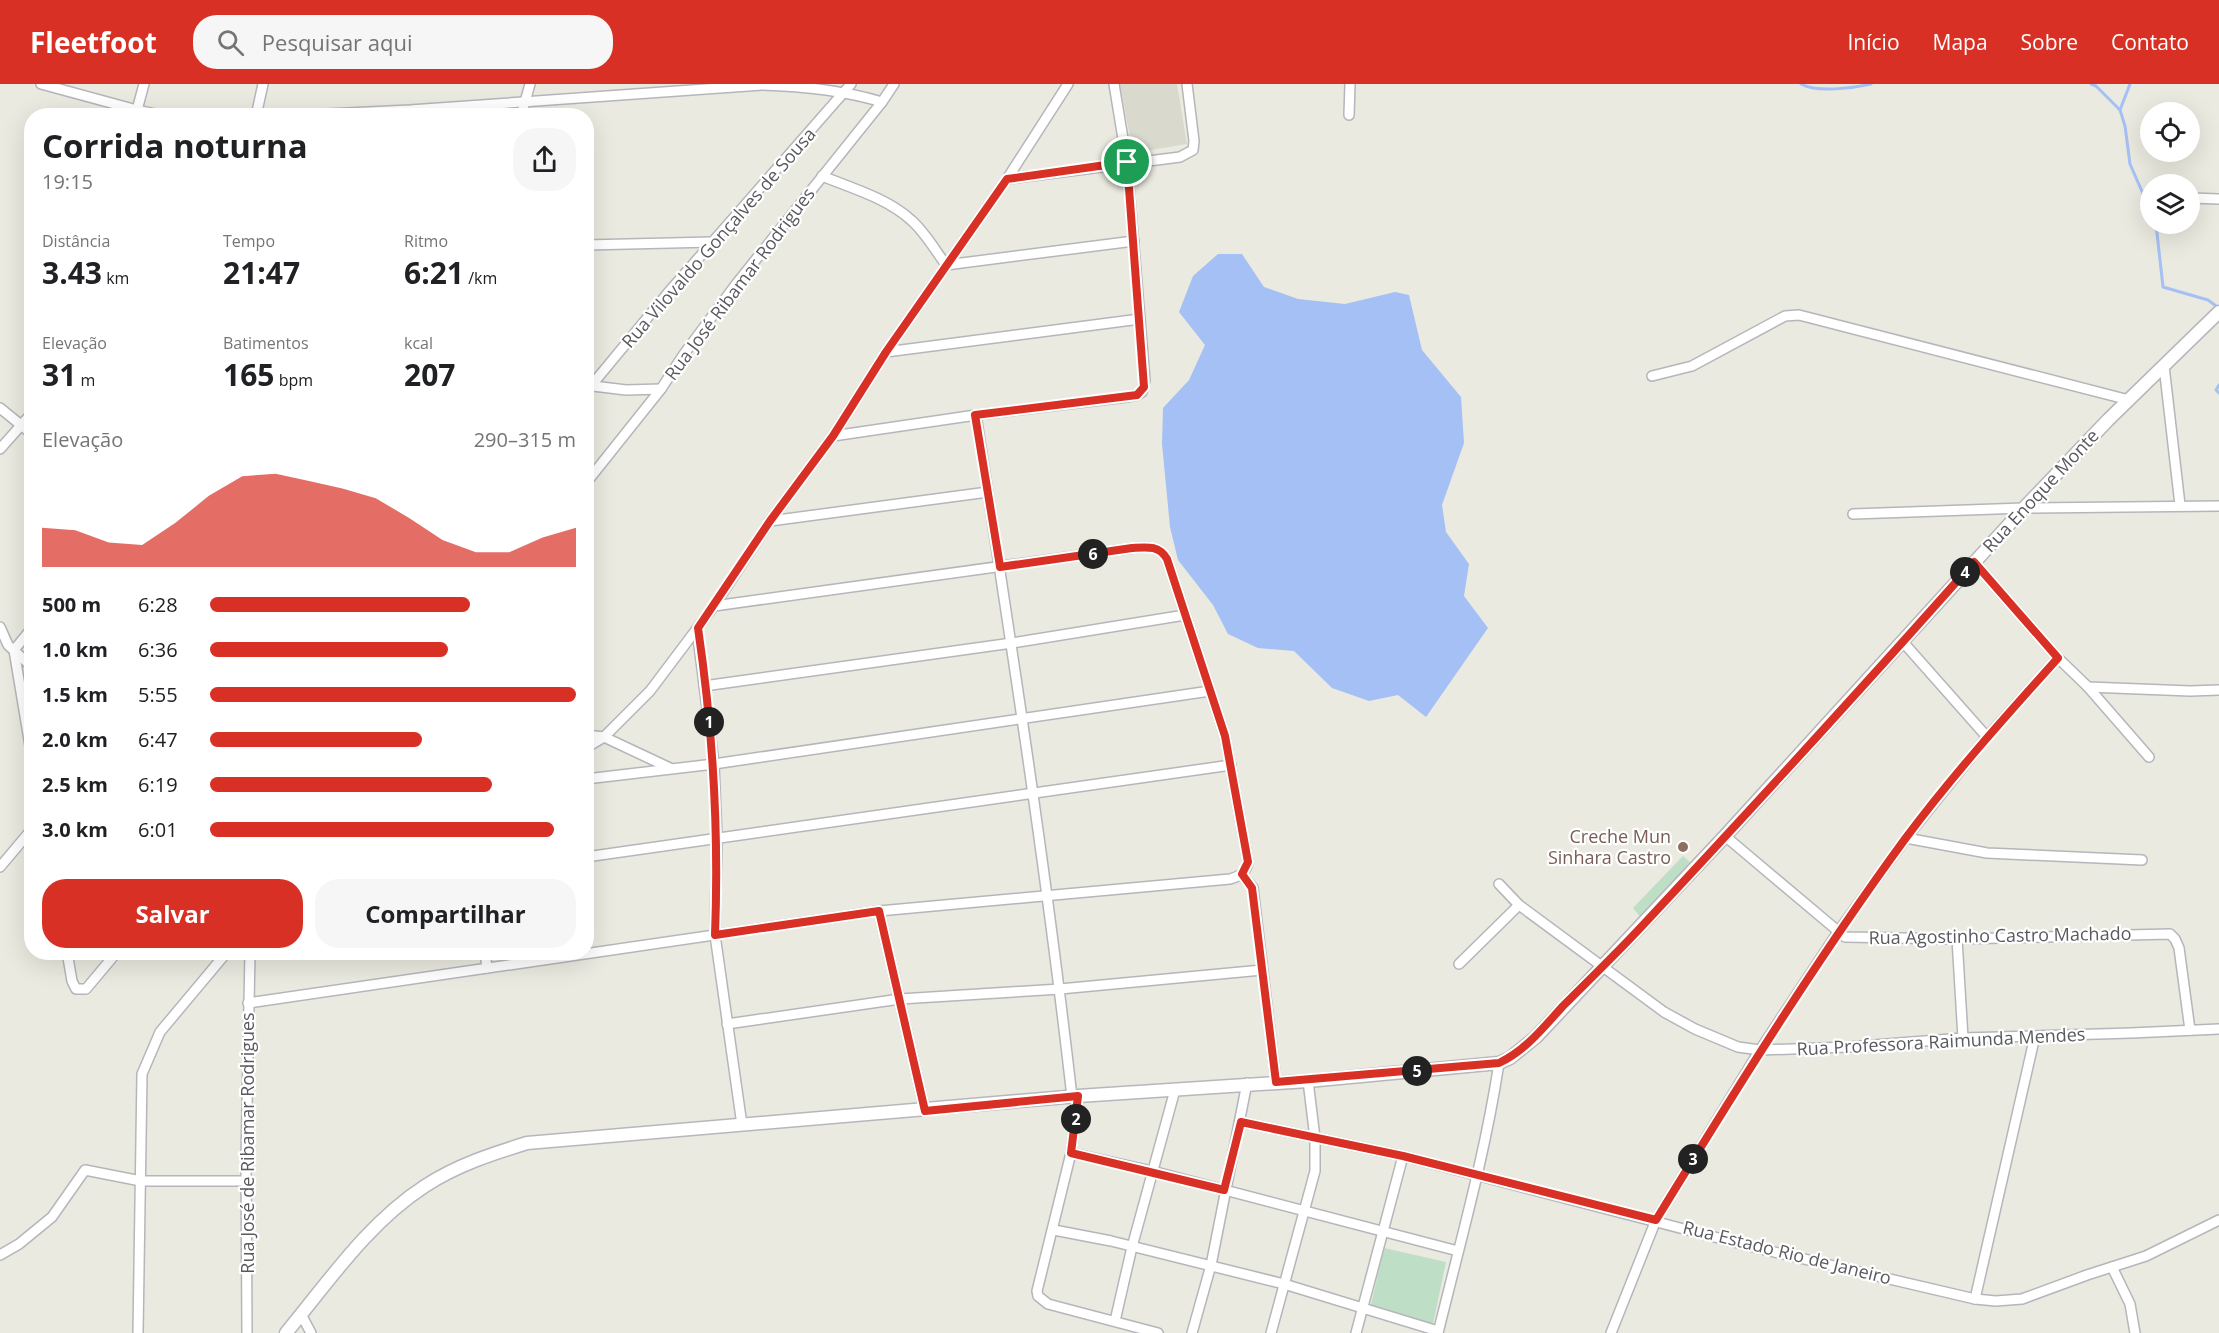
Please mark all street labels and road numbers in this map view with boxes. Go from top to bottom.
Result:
street label: Rua Vilovaldo Gonçalves de Sousa [616,122,821,352]
street label: Rua José Ribamar Rodrigues [659,182,820,385]
street label: Rua Enoque Monte [1977,424,2104,557]
street label: Rua Agostinho Castro Machado [1868,921,2132,949]
street label: Rua José de Ribamar Rodrigues [235,1012,259,1274]
street label: Rua Professora Raimunda Mendes [1796,1021,2086,1061]
street label: Rua Estado Rio de Janeiro [1681,1214,1894,1290]

